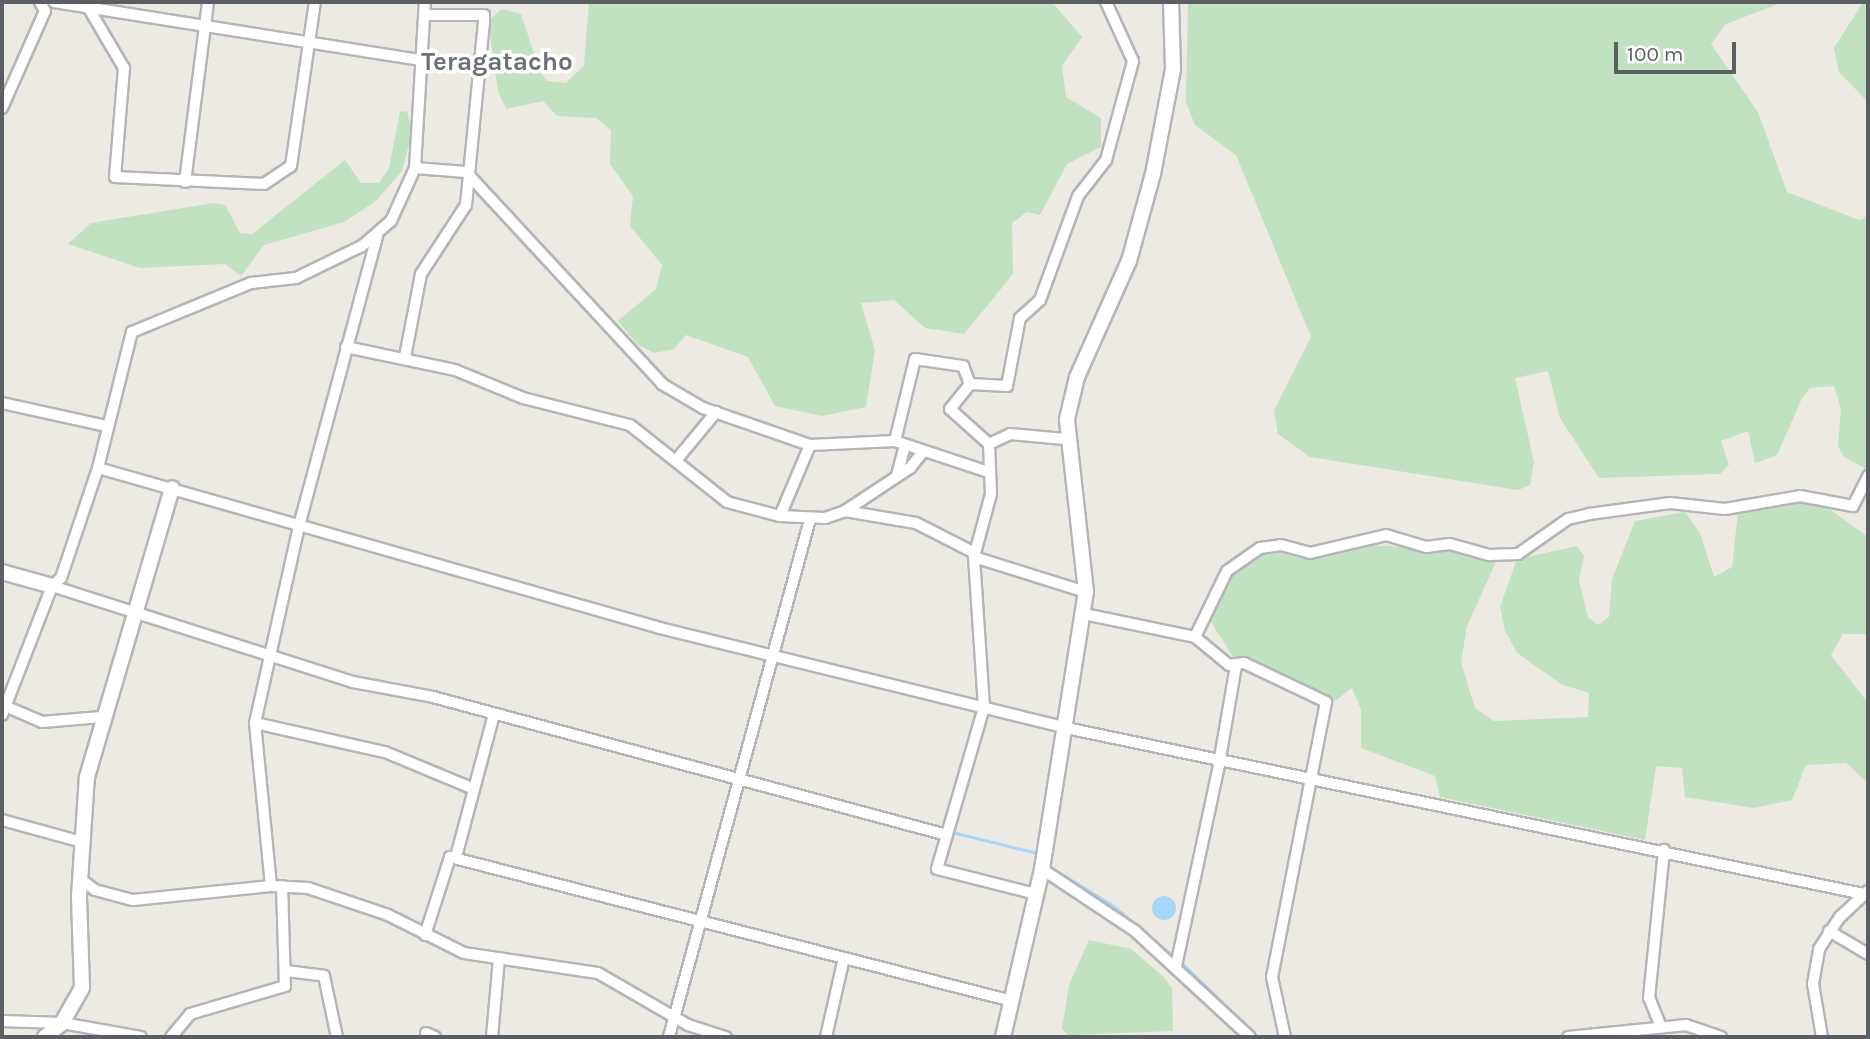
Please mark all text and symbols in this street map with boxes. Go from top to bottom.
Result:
scale bar [1618,28,1741,72]
text: 100 m [1627,42,1684,66]
district label: Teragatacho [421,46,573,78]

